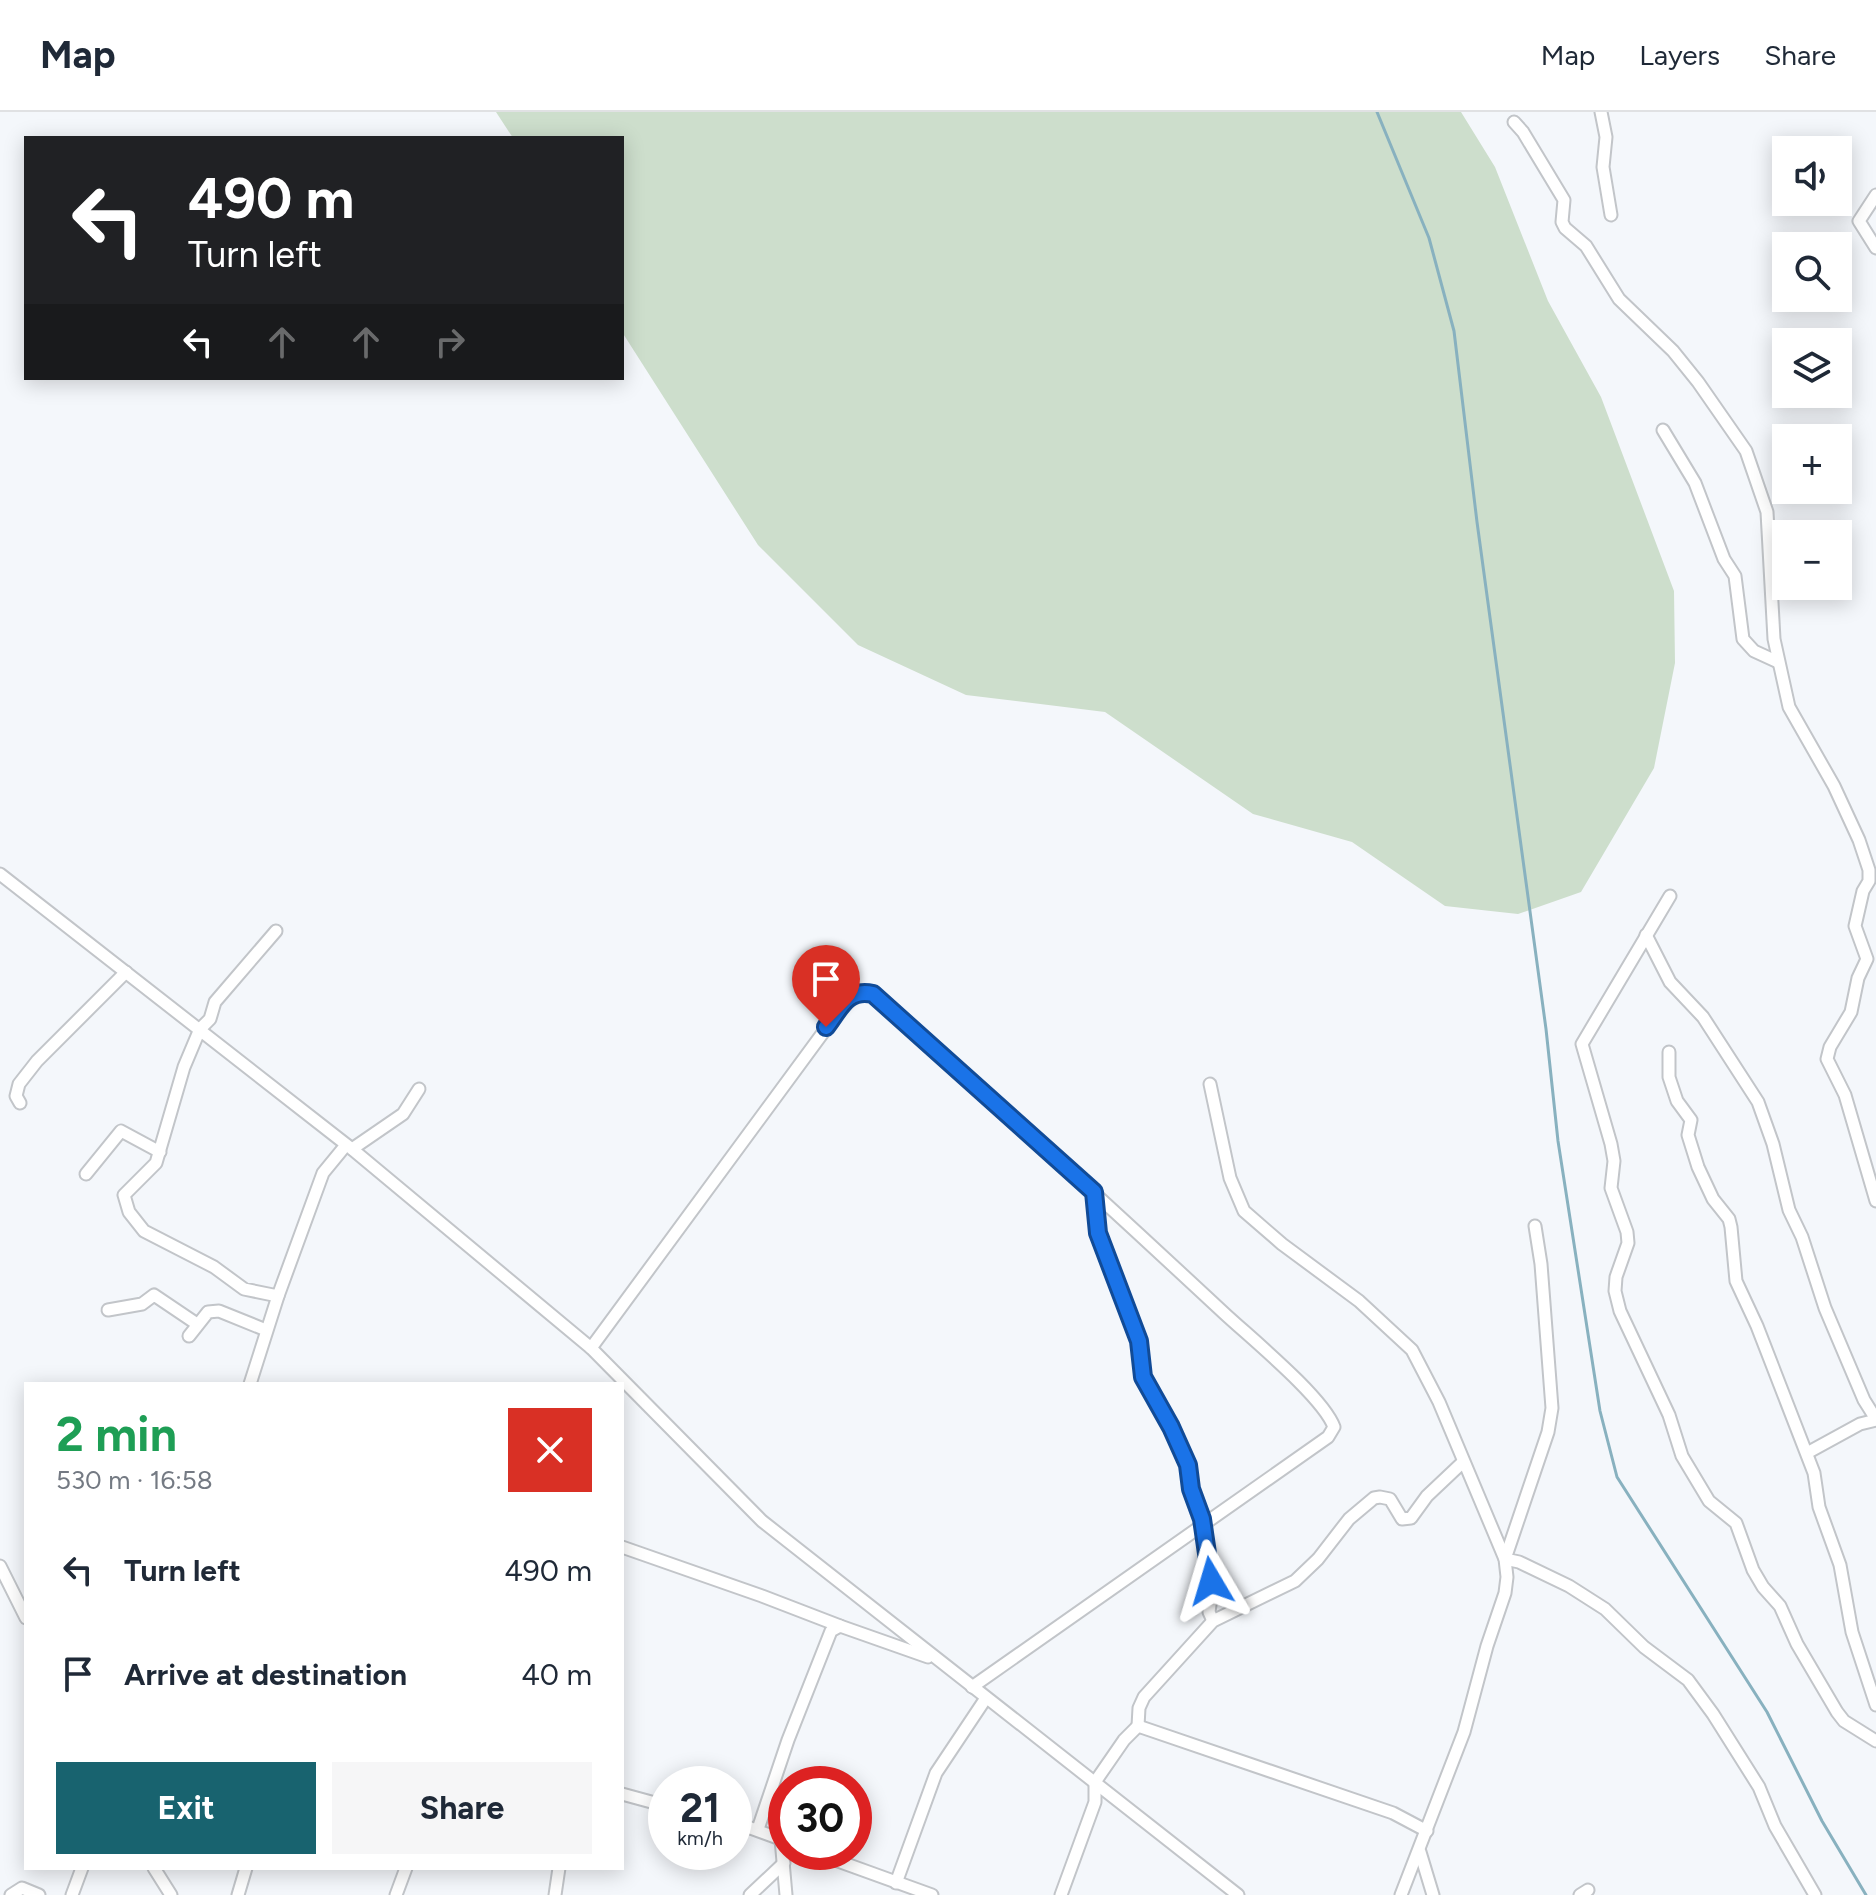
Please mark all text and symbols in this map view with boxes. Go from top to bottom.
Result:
text: Map [40,32,116,78]
text: Map [1541,38,1595,72]
text: Layers [1639,38,1720,72]
text: Share [1764,38,1836,72]
map controls [1772,136,1852,600]
button: sound [1772,136,1852,216]
text: 490 m [188,165,354,232]
icon: left [56,168,160,272]
button: search [1772,232,1852,312]
text: Turn left [188,233,322,276]
icon: left [176,320,220,364]
icon: ahead [260,320,304,364]
icon: ahead [344,320,388,364]
icon: right [428,320,472,364]
button: layers [1772,328,1852,408]
button: + [1772,424,1852,504]
button: − [1772,520,1852,600]
pin [792,945,860,1027]
icon: arrive [804,957,848,1001]
text: 2 min [56,1405,177,1463]
button: close [508,1408,592,1492]
text: 530 m · 16:58 [56,1464,213,1496]
position arrow [1169,1539,1253,1623]
icon: left [56,1548,100,1592]
text: Turn left [124,1552,241,1589]
text: 490 m [504,1552,592,1589]
icon: arrive [56,1652,100,1696]
text: Arrive at destination [124,1656,407,1693]
text: 40 m [521,1656,592,1693]
button: Exit [56,1762,316,1854]
button: Share [332,1762,592,1854]
speed limit sign: 30 [768,1766,872,1870]
text: 21 [680,1784,720,1832]
text: km/h [677,1826,723,1850]

